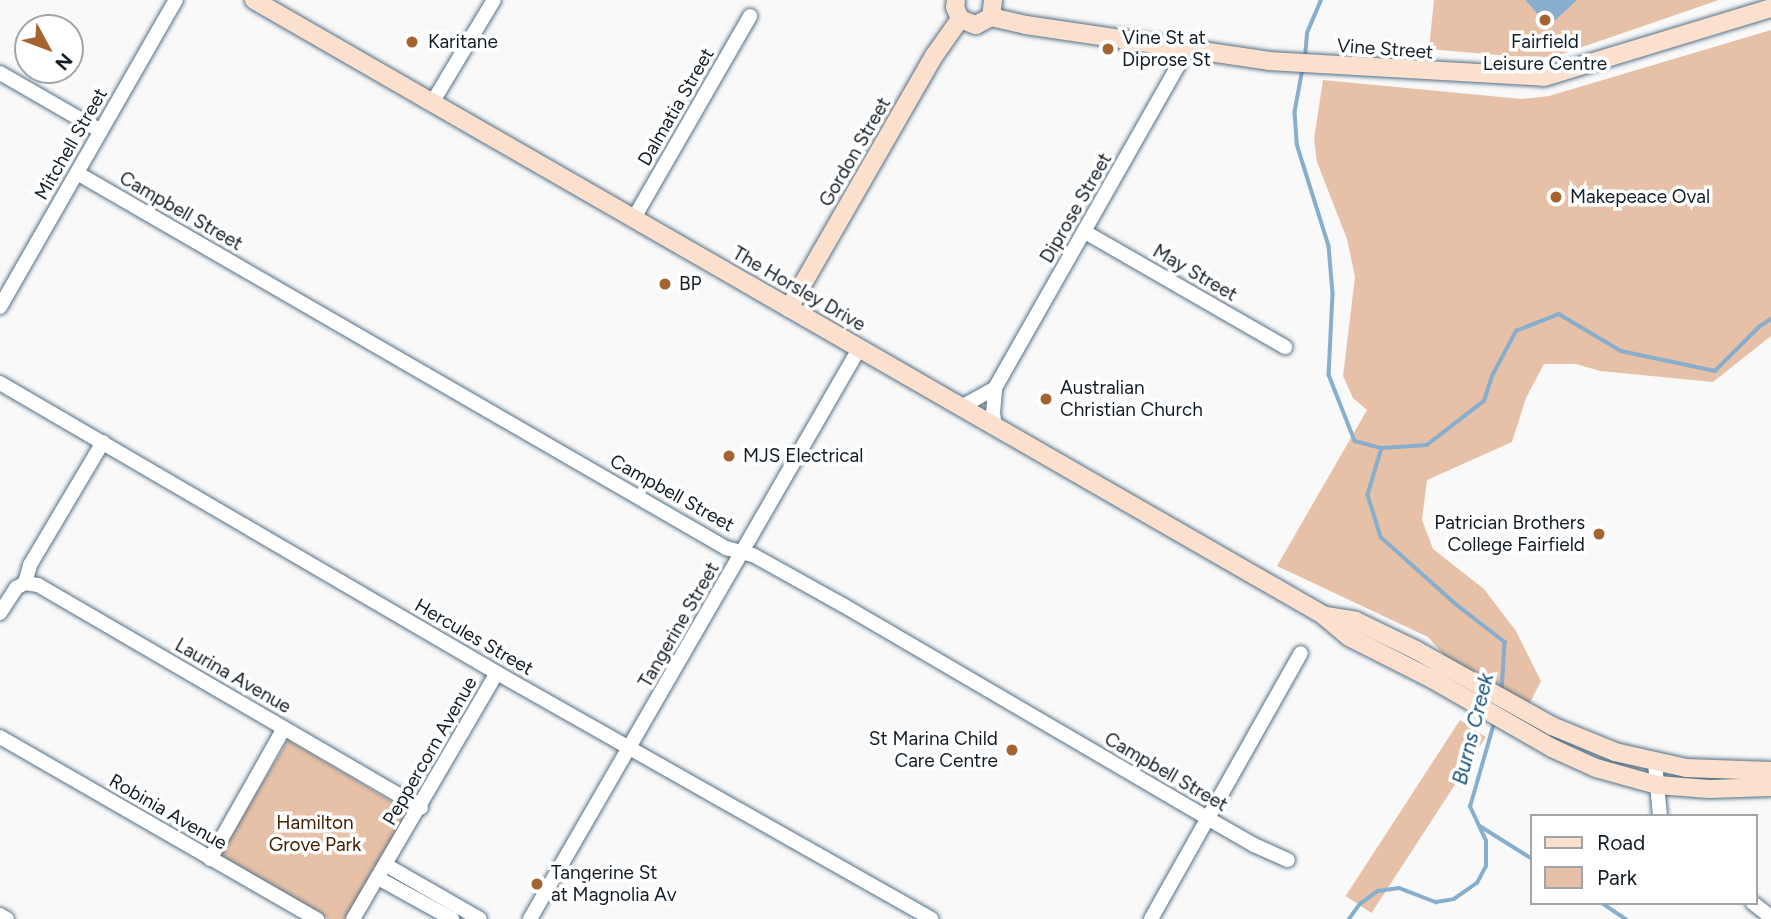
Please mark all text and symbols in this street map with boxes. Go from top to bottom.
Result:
marker: Fairfield Leisure Centre [1537,12,1553,28]
north arrow [14,14,84,84]
place label: Vine St at Diprose St [1122,27,1211,71]
place label: Karitane [428,31,498,53]
place label: Fairfield Leisure Centre [1483,31,1607,75]
marker: Karitane [402,32,422,52]
street label: Vine Street [1336,34,1434,64]
marker: Vine St at Diprose St [1100,41,1116,57]
street label: Dalmatia Street [633,44,719,170]
text: N [50,49,77,75]
street label: Mitchell Street [30,84,112,204]
street label: Gordon Street [814,93,896,211]
street label: Diprose Street [1035,149,1117,267]
street label: Campbell Street [115,166,247,256]
place label: Makepeace Oval [1570,186,1710,208]
marker: Makepeace Oval [1548,189,1564,205]
street label: May Street [1149,240,1241,306]
street label: The Horsley Drive [729,242,869,336]
place label: BP [679,273,702,295]
marker: BP [657,276,673,292]
place label: Australian Christian Church [1060,377,1203,421]
marker: Australian Christian Church [1038,391,1054,407]
place label: MJS Electrical [743,445,863,467]
marker: MJS Electrical [721,448,737,464]
street label: Campbell Street [606,449,738,537]
place label: Patrician Brothers College Fairfield [1434,512,1585,556]
marker: Patrician Brothers College Fairfield [1591,526,1607,542]
street label: Tangerine Street [634,558,724,692]
street label: Hercules Street [411,594,537,680]
street label: Laurina Avenue [171,634,295,718]
water label: Burns Creek [1447,671,1499,787]
street label: Peppercorn Avenue [378,673,482,829]
street label: Campbell Street [1100,727,1232,817]
place label: St Marina Child Care Centre [869,728,998,772]
marker: St Marina Child Care Centre [1004,742,1020,758]
street label: Robinia Avenue [105,769,231,855]
park label: Hamilton Grove Park [269,812,361,856]
legend [1530,814,1757,905]
text: Road [1597,830,1645,855]
place label: Tangerine St at Magnolia Av [551,862,677,906]
text: Park [1597,865,1637,890]
marker: Tangerine St at Magnolia Av [529,876,545,892]

